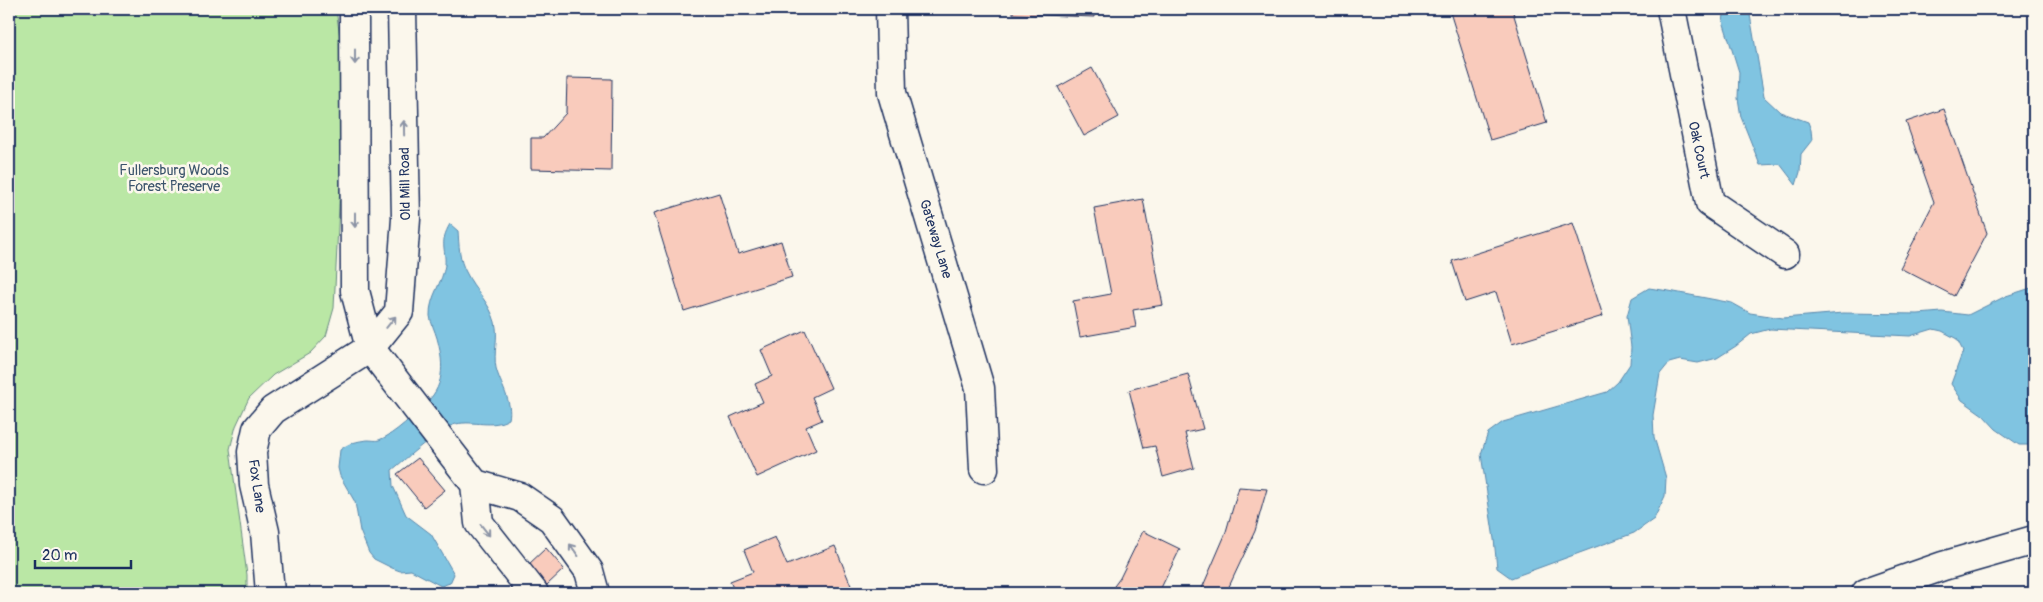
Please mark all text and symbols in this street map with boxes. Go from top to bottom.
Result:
one-way arrow [350,49,360,65]
one-way arrow [399,120,409,136]
street label: Oak Court [1685,120,1713,181]
street label: Old Mill Road [396,147,414,221]
park label: Fullersburg Woods Forest Preserve [119,162,229,195]
street label: Gateway Lane [916,197,956,281]
one-way arrow [350,212,360,228]
one-way arrow [385,316,396,329]
street label: Fox Lane [245,458,269,514]
one-way arrow [480,523,490,537]
scale bar [35,537,131,569]
one-way arrow [569,543,579,557]
text: 20 m [42,546,77,565]

